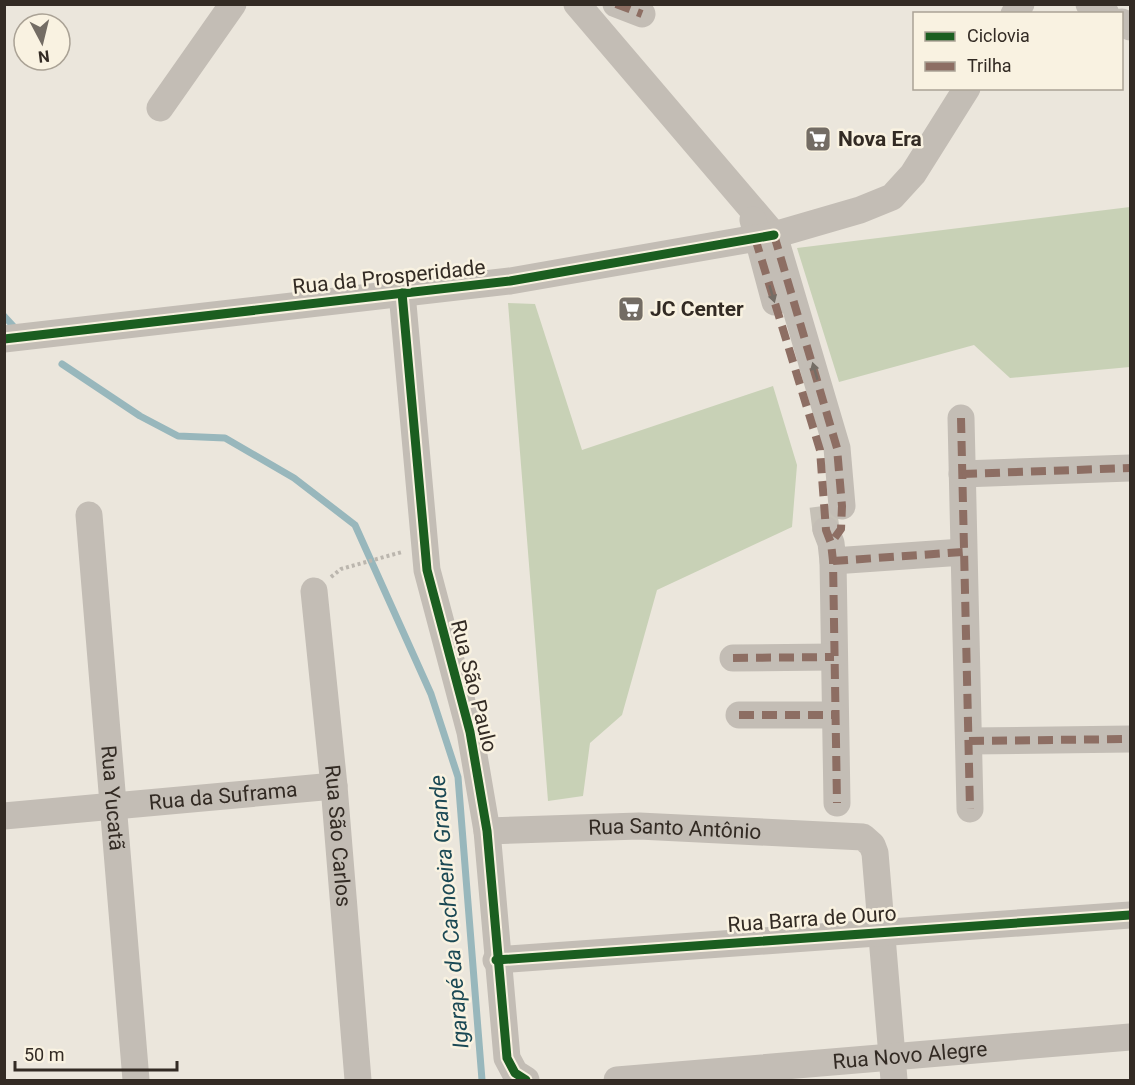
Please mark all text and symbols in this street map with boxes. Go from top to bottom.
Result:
north arrow [12,12,72,72]
legend [913,12,1123,90]
text: Ciclovia [967,25,1030,46]
text: N [37,46,51,67]
text: Trilha [967,55,1012,76]
supermarket icon: Nova Era [803,124,833,154]
place label: Nova Era [838,127,922,151]
street label: Rua da Prosperidade [291,255,487,299]
one-way arrow [768,285,778,303]
supermarket icon: JC Center [616,294,646,324]
place label: JC Center [650,297,744,321]
one-way arrow [810,362,819,380]
street label: Rua São Paulo [446,617,502,755]
street label: Rua Yucatã [96,744,129,852]
street label: Rua São Carlos [320,764,356,908]
water label: Igarapé da Cachoeira Grande [425,774,473,1050]
street label: Rua da Suframa [148,777,298,815]
street label: Rua Santo Antônio [588,814,762,844]
street label: Rua Barra de Ouro [727,901,897,937]
scale bar [15,1034,177,1072]
street label: Rua Novo Alegre [832,1037,988,1074]
text: 50 m [24,1044,64,1065]

